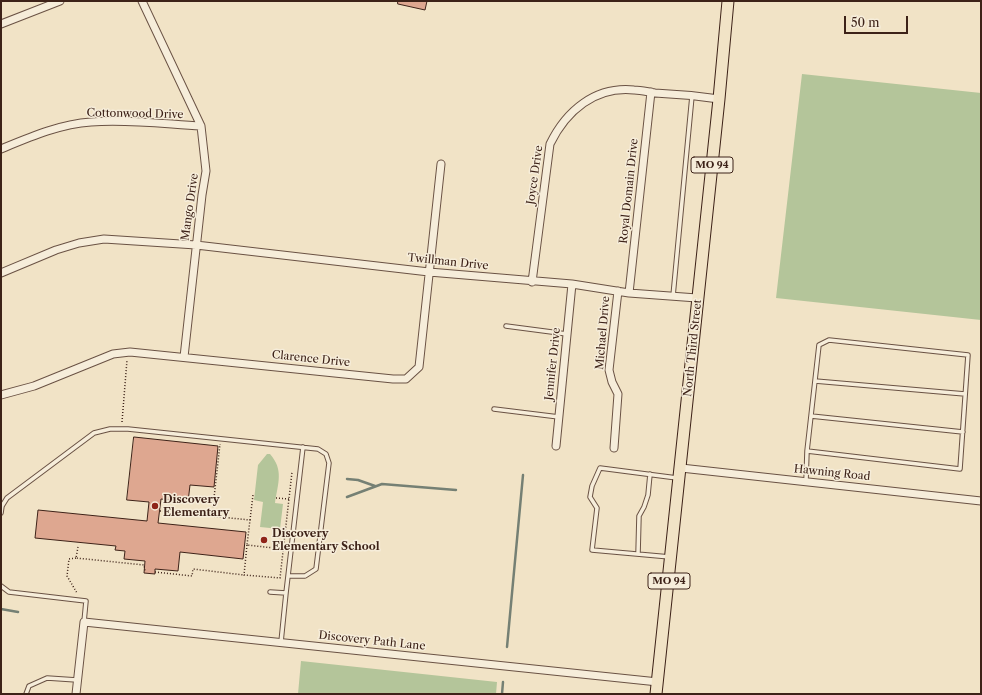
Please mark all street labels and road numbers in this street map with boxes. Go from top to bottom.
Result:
street label: Cottonwood Drive [86,107,184,121]
street label: Royal Domain Drive [617,138,641,244]
street label: Joyce Drive [524,145,546,205]
road number: MO 94 [691,157,733,173]
street label: Mango Drive [179,173,201,241]
street label: Twillman Drive [407,251,489,273]
street label: Michael Drive [593,296,613,370]
street label: North Third Street [681,299,705,397]
street label: Jennifer Drive [543,327,563,401]
street label: Clarence Drive [271,348,351,370]
street label: Hawning Road [793,462,871,484]
road number: MO 94 [648,573,690,589]
street label: Discovery Path Lane [318,629,426,653]

